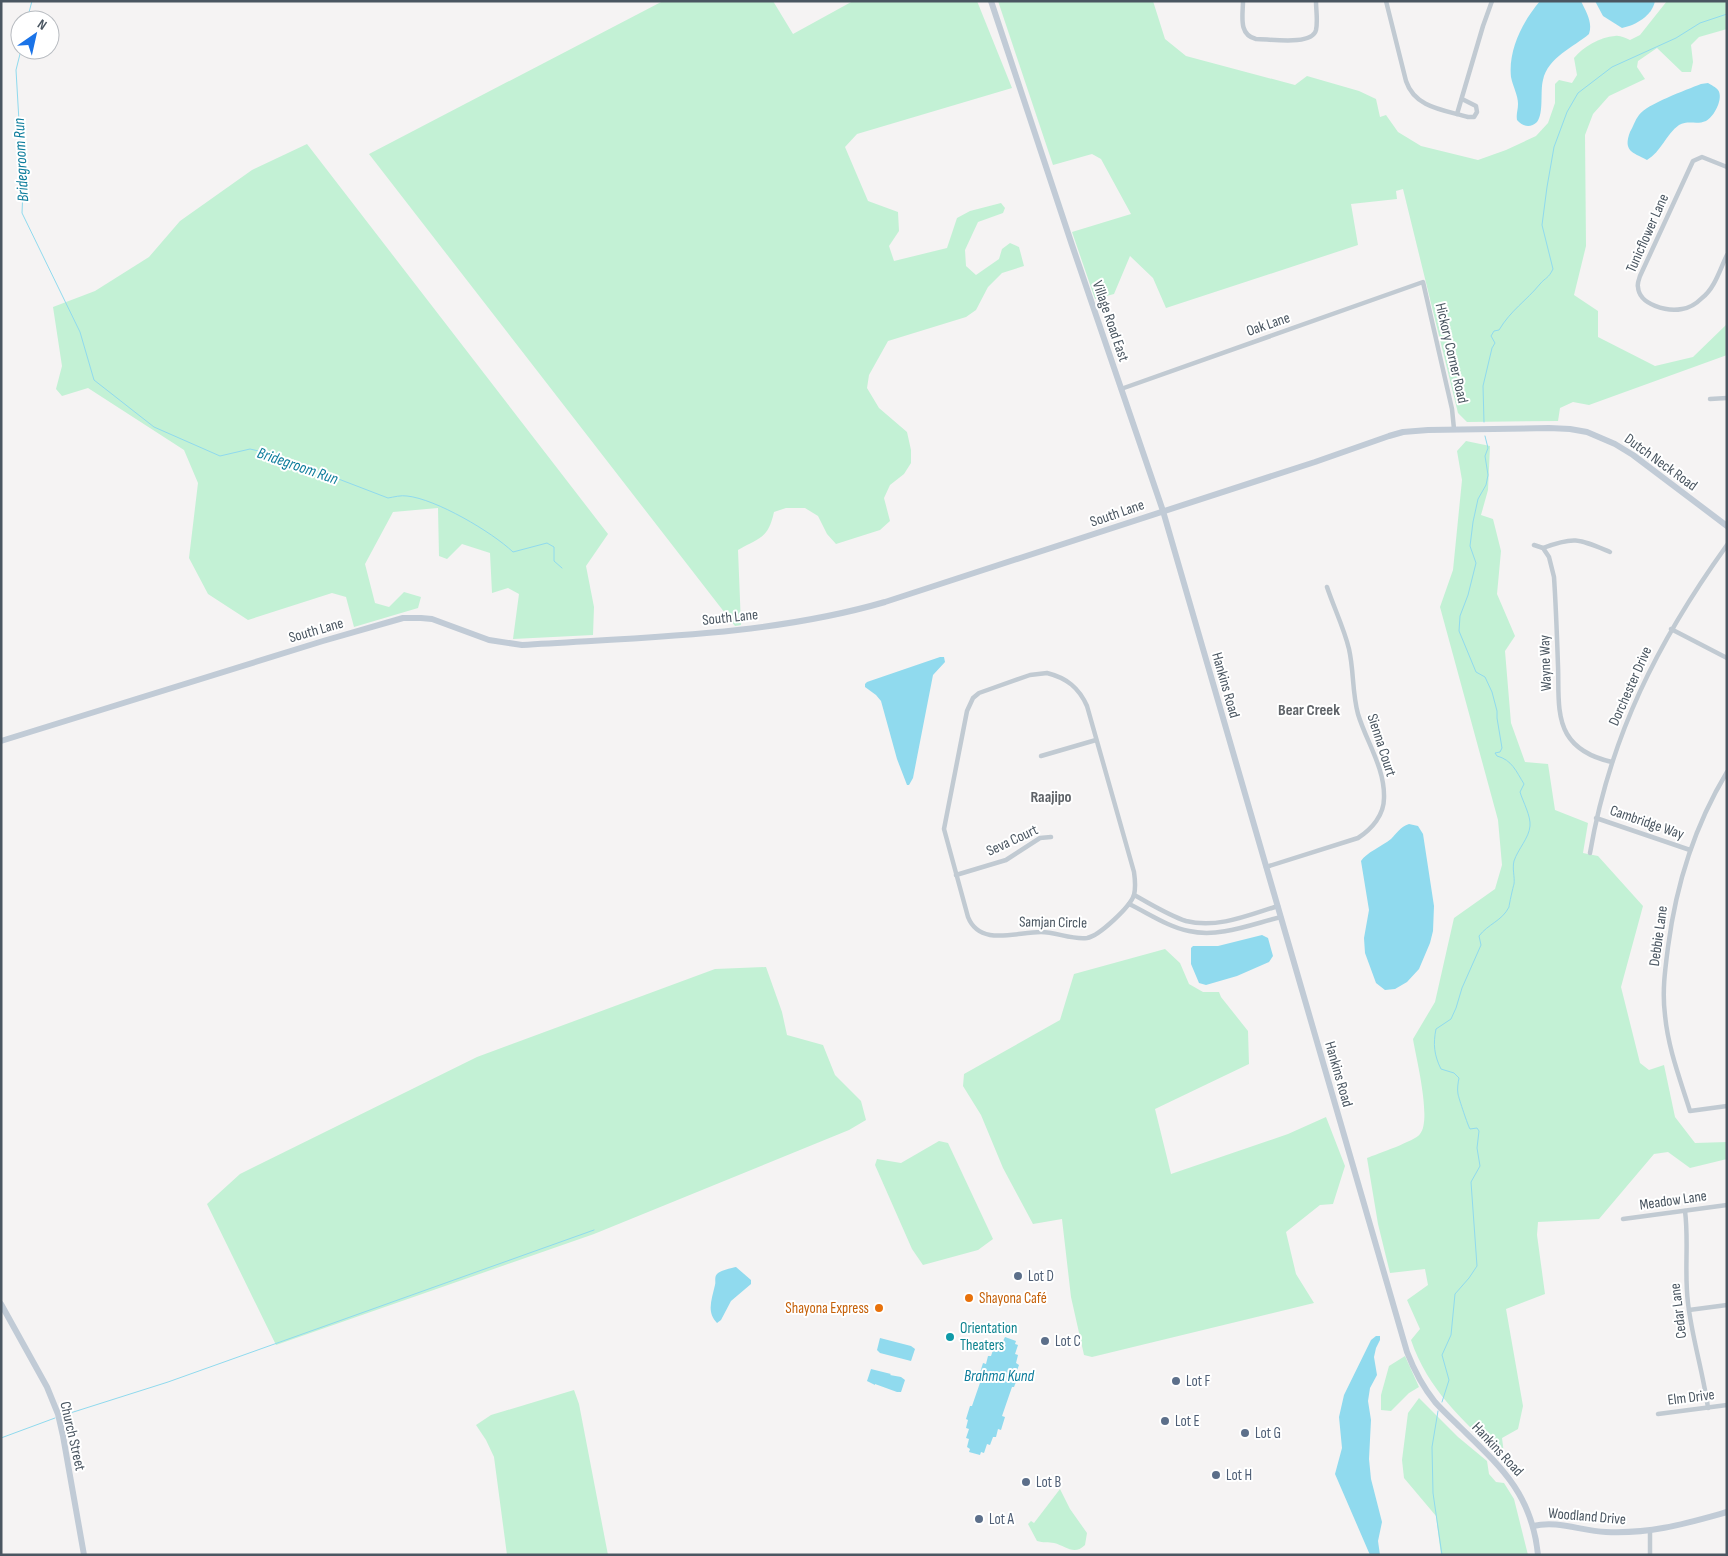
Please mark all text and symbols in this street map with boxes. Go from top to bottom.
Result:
north arrow [10,10,60,60]
text: N [34,15,50,34]
water label: Bridegroom Run [10,117,33,202]
street label: Tunicflower Lane [1622,191,1673,276]
street label: Village Road East [1088,278,1133,365]
street label: Hickory Corner Road [1431,301,1472,405]
street label: Oak Lane [1244,308,1293,341]
street label: Dutch Neck Road [1620,430,1701,495]
water label: Bridegroom Run [255,444,341,489]
street label: South Lane [1088,495,1147,532]
street label: South Lane [701,605,759,630]
street label: South Lane [287,614,346,647]
street label: Wayne Way [1535,634,1556,692]
street label: Dorchester Drive [1605,644,1656,729]
street label: Hankins Road [1207,650,1244,720]
district label: Bear Creek [1278,701,1340,720]
street label: Sienna Court [1362,711,1401,779]
district label: Raajipo [1030,788,1072,807]
street label: Cambridge Way [1607,801,1687,844]
street label: Seva Court [983,820,1041,861]
street label: Debbie Lane [1645,905,1672,968]
street label: Samjan Circle [1019,912,1087,933]
street label: Hankins Road [1320,1039,1357,1109]
street label: Meadow Lane [1638,1186,1708,1215]
place label: Lot D [1028,1267,1054,1286]
marker: Lot D [1012,1270,1024,1282]
street label: Cedar Lane [1666,1282,1691,1340]
place label: Shayona Café [979,1289,1047,1308]
marker: Shayona Café [963,1292,975,1304]
place label: Shayona Express [785,1299,869,1318]
marker: Shayona Express [873,1302,885,1314]
place label: Orientation Theaters [960,1319,1017,1355]
marker: Orientation Theaters [944,1331,956,1343]
place label: Lot C [1055,1332,1081,1351]
marker: Lot C [1039,1335,1051,1347]
water label: Brahma Kund [964,1367,1035,1386]
place label: Lot F [1186,1372,1211,1391]
marker: Lot F [1170,1375,1182,1387]
street label: Elm Drive [1666,1385,1716,1410]
street label: Church Street [55,1400,90,1473]
place label: Lot E [1175,1412,1200,1431]
marker: Lot E [1159,1415,1171,1427]
street label: Hankins Road [1468,1418,1528,1481]
place label: Lot G [1255,1424,1281,1443]
marker: Lot G [1239,1427,1251,1439]
place label: Lot H [1226,1466,1252,1485]
marker: Lot H [1210,1469,1222,1481]
place label: Lot B [1036,1473,1062,1492]
marker: Lot B [1020,1476,1032,1488]
street label: Woodland Drive [1547,1504,1627,1529]
place label: Lot A [989,1510,1015,1529]
marker: Lot A [973,1513,985,1525]

